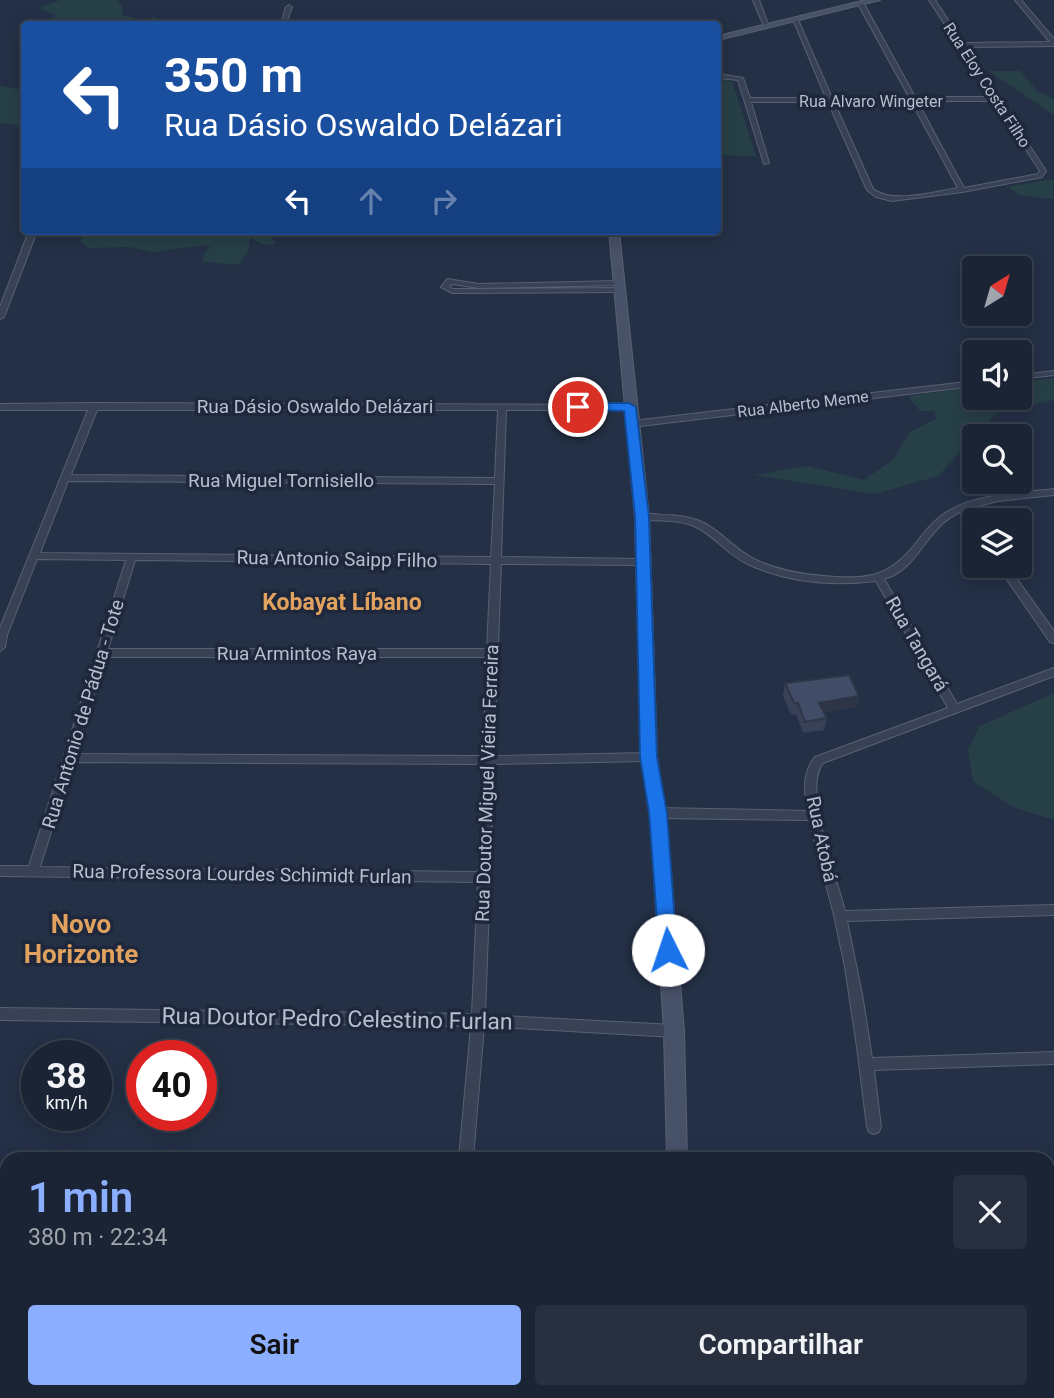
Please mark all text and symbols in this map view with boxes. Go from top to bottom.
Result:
street label: Rua Eloy Costa Filho [940,19,1034,151]
text: 350 m [164,47,303,104]
icon: left [49,49,140,140]
street label: Rua Alvaro Wingeter [799,92,944,111]
text: Rua Dásio Oswaldo Delázari [164,106,563,144]
icon: left [279,182,317,220]
icon: ahead [352,182,390,220]
icon: right [425,182,463,220]
north arrow [962,256,1032,326]
map controls [962,256,1032,578]
button: sound [962,340,1032,410]
pin [548,377,608,437]
street label: Rua Alberto Meme [736,387,870,421]
icon: arrive [559,388,597,426]
street label: Rua Dásio Oswaldo Delázari [197,395,433,418]
button: search [962,424,1032,494]
street label: Rua Miguel Tornisiello [188,469,374,492]
button: layers [962,508,1032,578]
street label: Rua Antonio Saipp Filho [236,546,438,572]
district label: Kobayat Líbano [262,589,422,616]
street label: Rua Tangará [881,593,953,695]
street label: Rua Antonio de Pádua - Tote [37,596,129,832]
street label: Rua Armintos Raya [217,642,377,665]
street label: Rua Doutor Miguel Vieira Ferreira [471,644,503,922]
street label: Rua Atobá [802,794,842,884]
street label: Rua Professora Lourdes Schimidt Furlan [72,860,412,888]
district label: Novo Horizonte [24,909,138,969]
position arrow [631,913,705,987]
street label: Rua Doutor Pedro Celestino Furlan [161,1002,513,1036]
speed limit sign: 40 [126,1040,217,1131]
text: 38 [46,1056,87,1097]
text: km/h [45,1092,88,1113]
text: 1 min [28,1173,133,1222]
button: close [953,1175,1027,1249]
text: 380 m · 22:34 [28,1224,167,1251]
button: Sair [28,1305,521,1385]
button: Compartilhar [535,1305,1027,1385]

